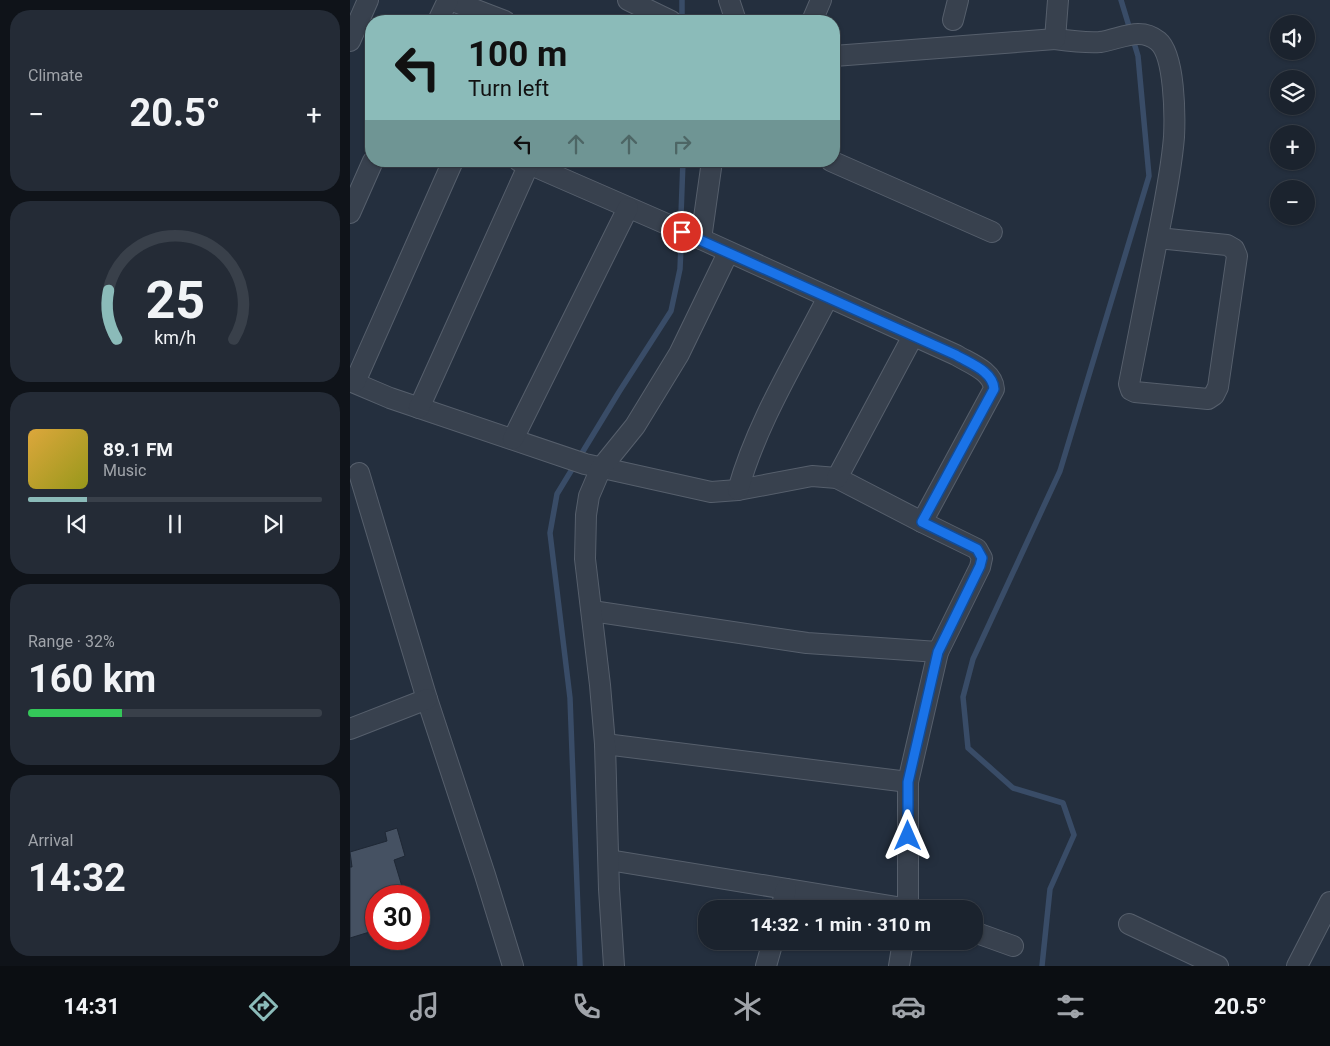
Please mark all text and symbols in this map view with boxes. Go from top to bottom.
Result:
map controls [1270,15,1315,225]
button: sound [1270,15,1315,60]
text: 100 m [468,34,567,75]
icon: left [385,35,450,100]
text: Climate [28,66,83,85]
button: layers [1270,70,1315,115]
text: Turn left [468,76,549,101]
text: 20.5° [129,91,221,135]
text: − [28,98,44,131]
text: + [306,98,322,131]
button: + [1270,125,1315,170]
icon: left [509,130,537,158]
icon: ahead [562,130,590,158]
icon: ahead [615,130,643,158]
icon: right [668,130,696,158]
button: − [1270,180,1315,225]
pin [661,211,703,253]
icon: arrive [668,218,696,246]
text: 25 [145,270,205,331]
text: km/h [154,327,196,348]
text: 89.1 FM [103,438,173,461]
text: Music [103,461,146,480]
icon: previous [63,510,91,538]
icon: pause [161,510,189,538]
icon: next [259,510,287,538]
text: Range · 32% [28,632,115,651]
text: 160 km [28,657,156,701]
position arrow [881,809,933,861]
text: Arrival [28,831,73,850]
text: 14:32 [28,856,126,900]
speed limit sign: 30 [365,885,430,950]
text: 14:32 · 1 min · 310 m [750,913,931,936]
icon: directions [246,989,281,1024]
icon: music [407,989,442,1024]
icon: phone [569,989,604,1024]
icon: climate [730,989,765,1024]
icon: car [891,989,926,1024]
icon: filters [1053,989,1088,1024]
text: 14:31 [63,994,120,1019]
text: 20.5° [1214,994,1267,1019]

